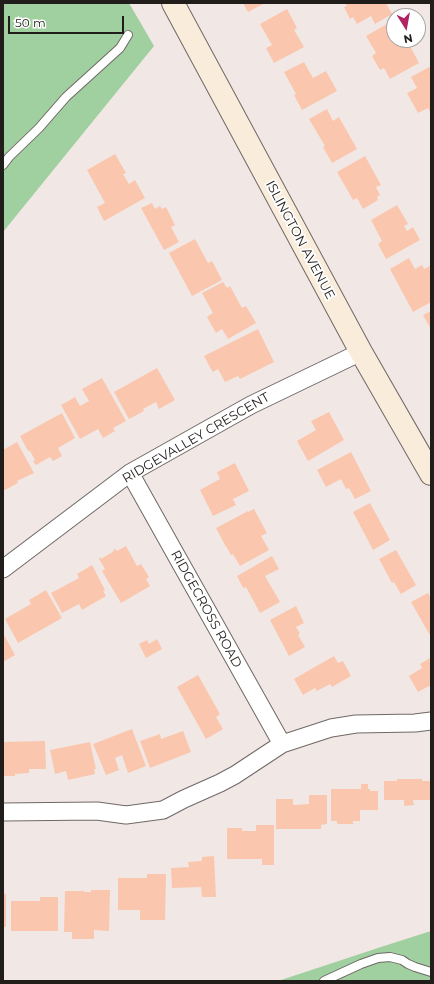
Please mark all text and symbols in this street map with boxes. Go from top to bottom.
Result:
scale bar [10,8,126,34]
north arrow [386,8,426,48]
text: 50 m [15,15,46,30]
text: N [402,31,414,47]
street label: ISLINGTON AVENUE [262,178,338,302]
street label: RIDGEVALLEY CRESCENT [120,389,272,487]
street label: RIDGECROSS ROAD [167,548,245,670]

